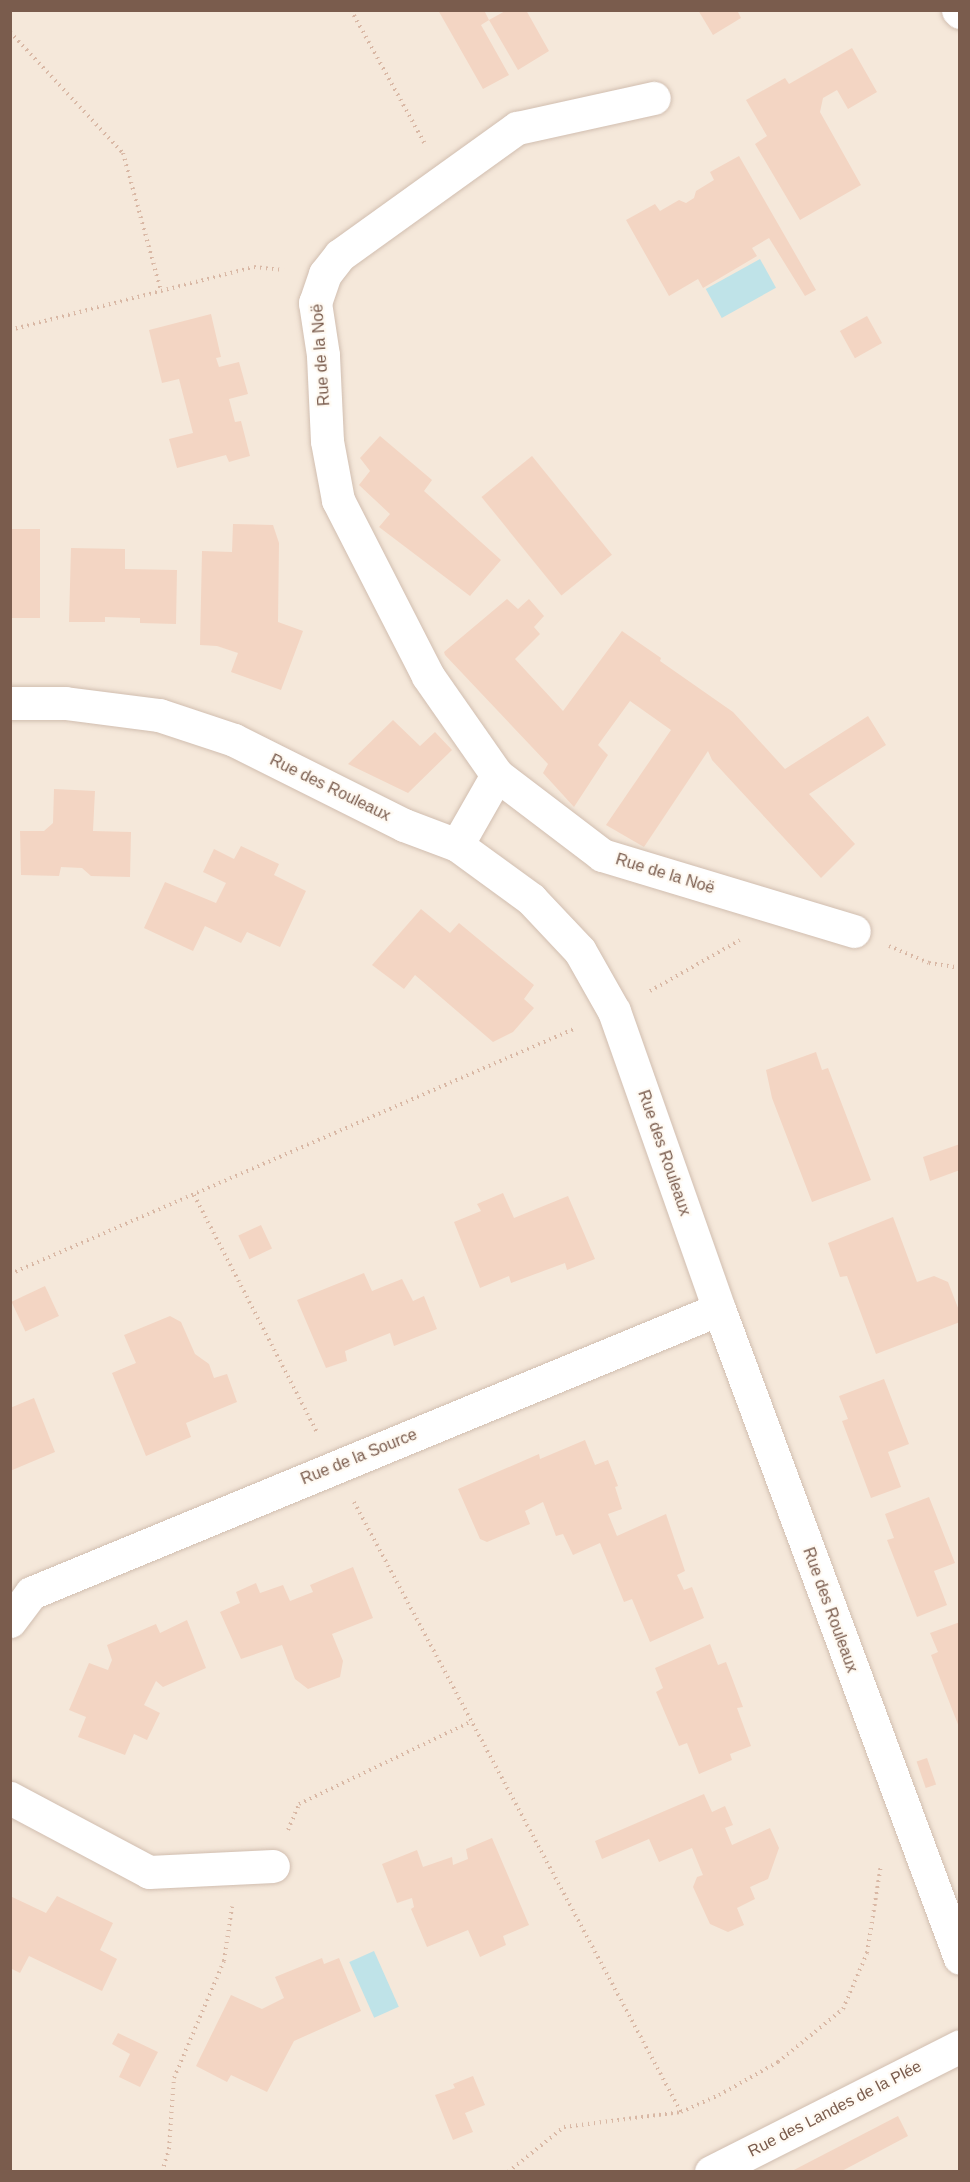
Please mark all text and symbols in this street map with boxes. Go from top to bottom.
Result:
street label: Rue de la Noë [308,303,334,407]
street label: Rue des Rouleaux [267,751,393,825]
street label: Rue de la Noë [613,850,717,898]
street label: Rue des Rouleaux [633,1088,695,1218]
street label: Rue de la Source [298,1425,420,1489]
street label: Rue des Rouleaux [798,1545,862,1675]
street label: Rue des Landes de la Plée [745,2057,925,2161]

